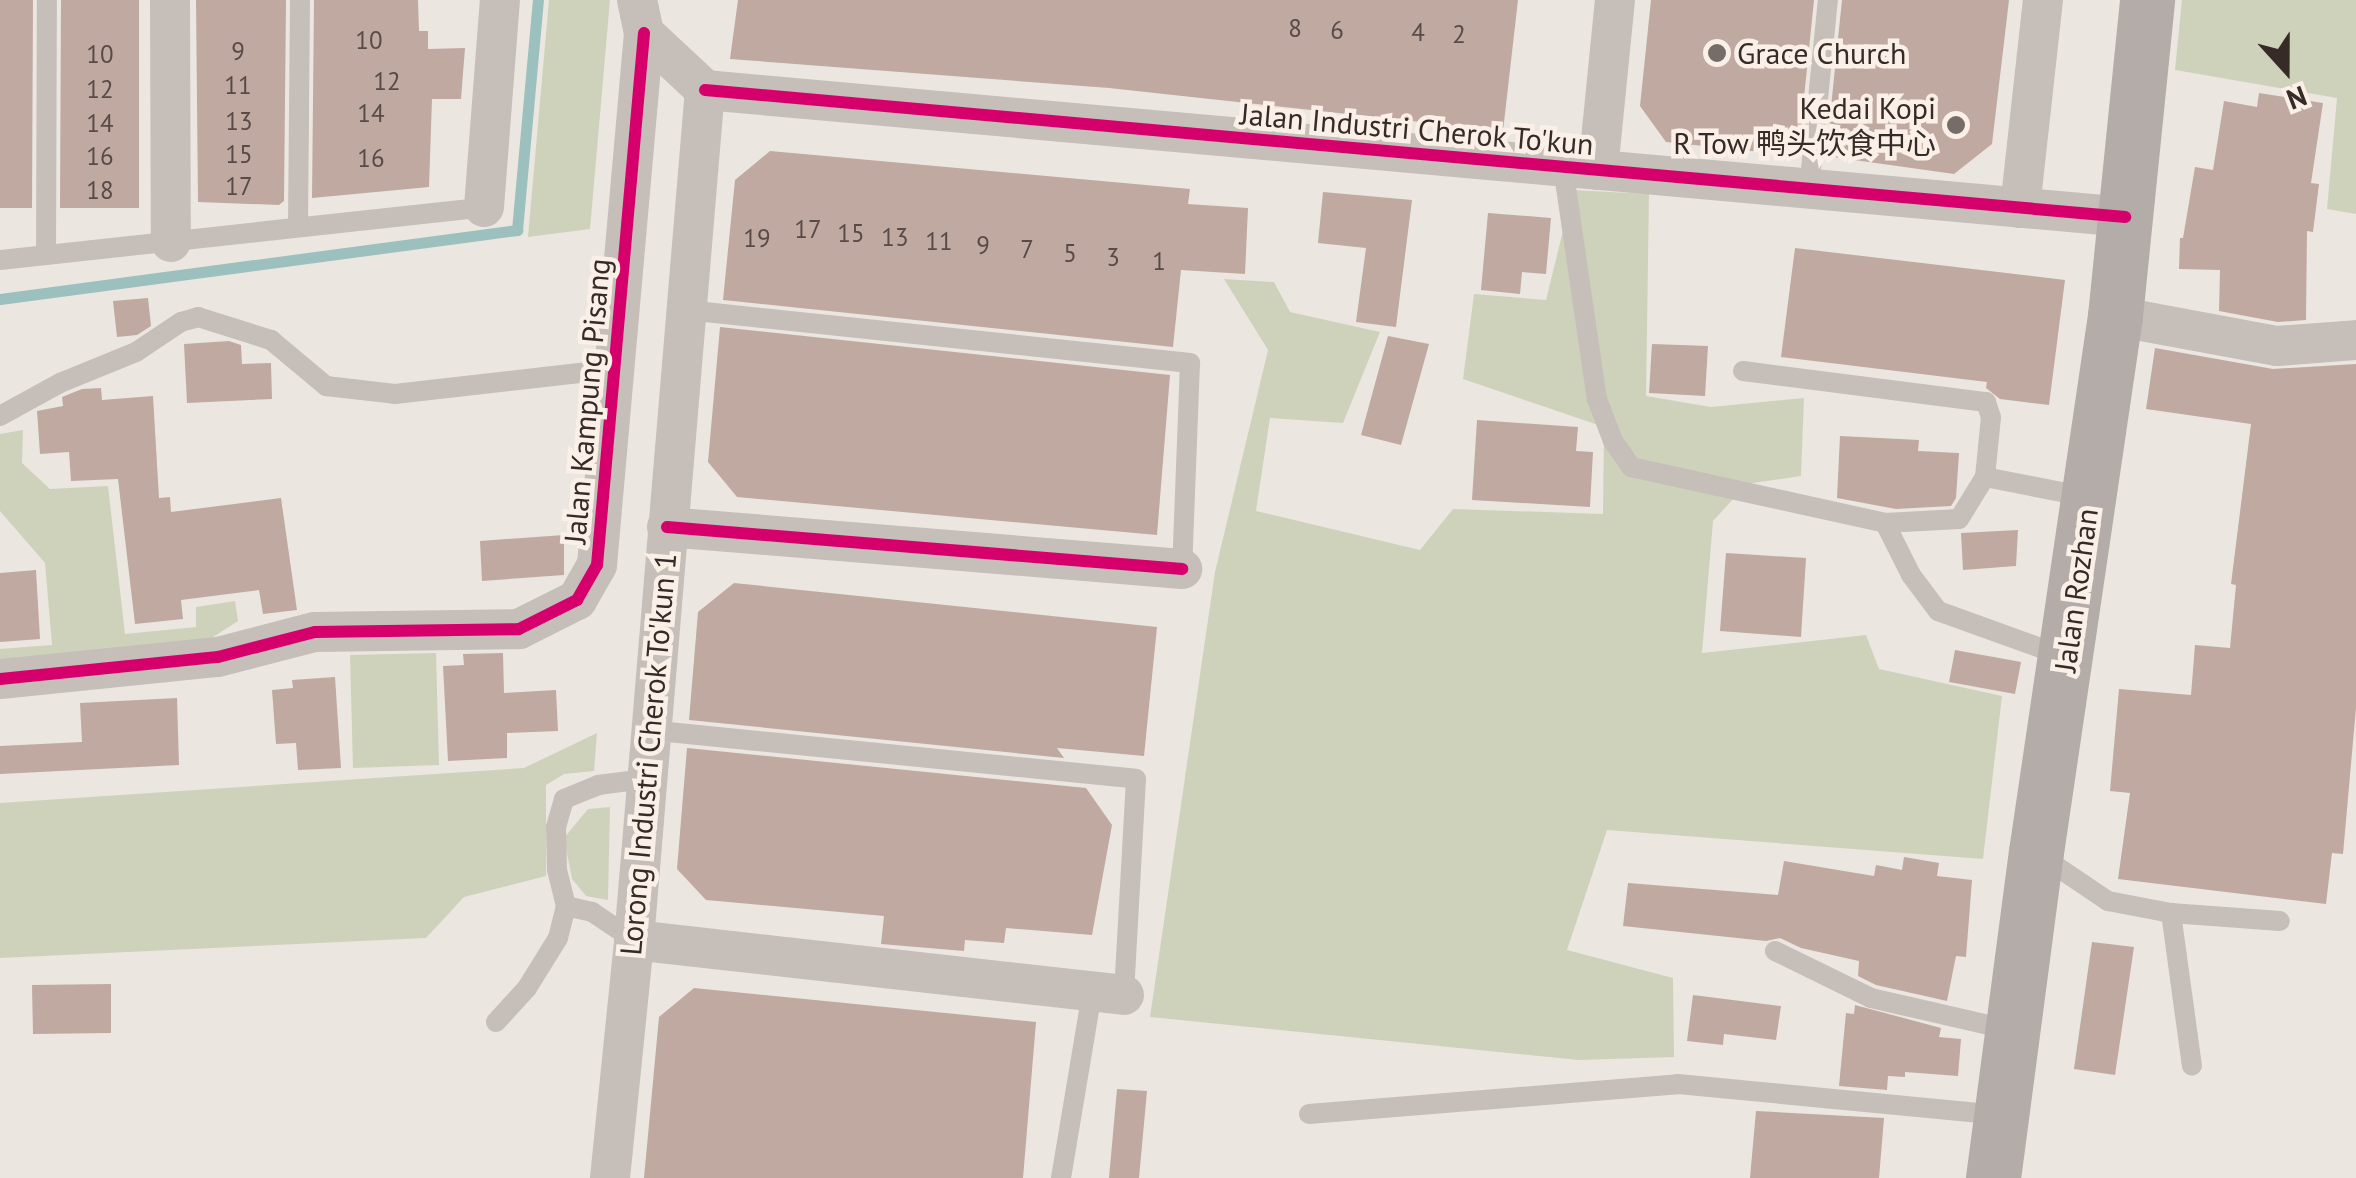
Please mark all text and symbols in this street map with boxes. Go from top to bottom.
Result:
house number: 8 [1288,13,1302,43]
house number: 6 [1330,15,1344,45]
house number: 4 [1411,17,1425,47]
house number: 2 [1452,19,1466,49]
north arrow [2236,20,2336,120]
house number: 10 [355,25,383,55]
place label: Grace Church [1737,35,1906,71]
house number: 9 [231,36,245,66]
house number: 10 [86,39,114,69]
marker: Grace Church [1706,42,1728,64]
house number: 12 [373,66,401,96]
house number: 11 [224,70,252,100]
house number: 12 [86,74,114,104]
text: N [2282,78,2312,119]
place label: Kedai Kopi R Tow 鸭头饮食中心 [1672,90,1936,160]
street label: Jalan Industri Cherok To'kun [1238,96,1596,162]
house number: 14 [357,98,385,128]
house number: 13 [225,106,253,136]
house number: 14 [86,108,114,138]
marker: Kedai Kopi R Tow 鸭头饮食中心 [1945,114,1967,136]
house number: 15 [225,139,253,169]
house number: 16 [86,141,114,171]
house number: 16 [357,143,385,173]
house number: 17 [225,171,253,201]
house number: 18 [86,175,114,205]
house number: 17 [794,214,822,244]
house number: 15 [837,218,865,248]
house number: 13 [881,222,909,252]
house number: 19 [743,223,771,253]
house number: 11 [925,226,953,256]
house number: 9 [976,230,990,260]
house number: 7 [1020,234,1034,264]
house number: 5 [1063,238,1077,268]
house number: 3 [1106,242,1120,272]
house number: 1 [1152,246,1166,276]
street label: Jalan Kampung Pisang [557,257,617,545]
street label: Jalan Rozhan [2047,506,2105,674]
street label: Lorong Industri Cherok To'kun 1 [612,550,684,958]

